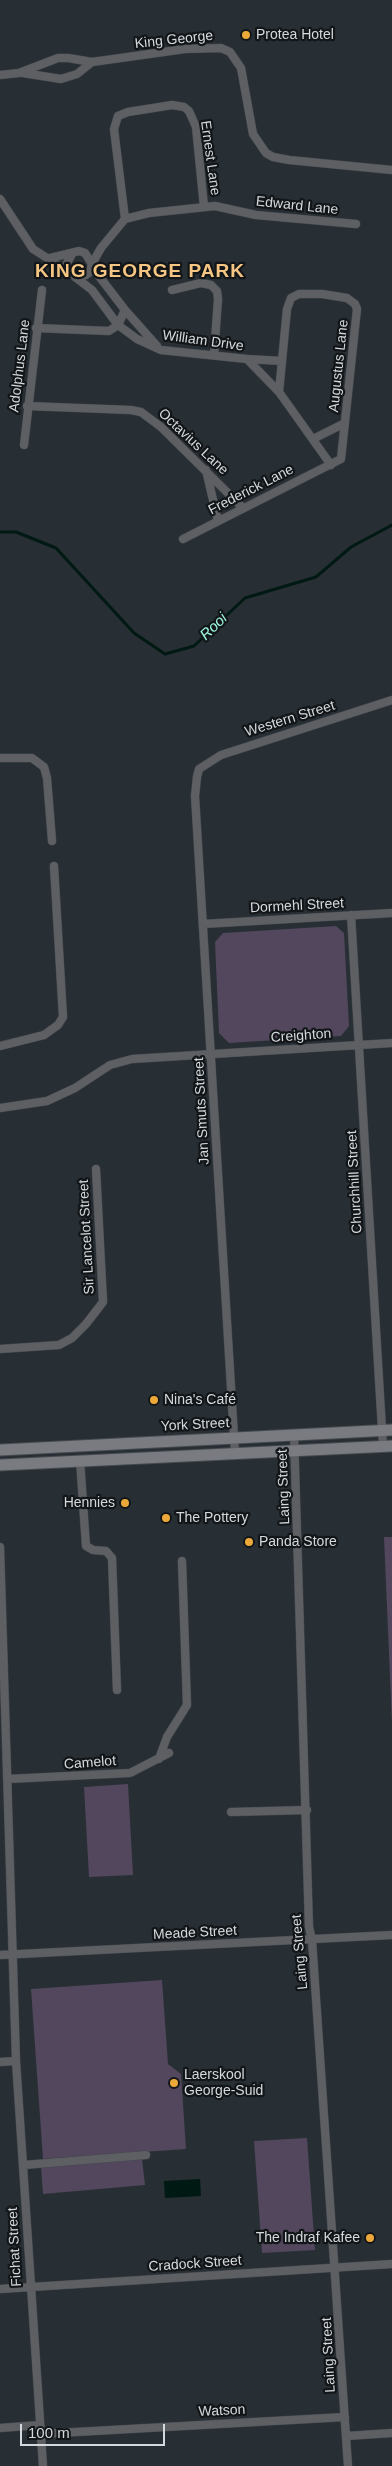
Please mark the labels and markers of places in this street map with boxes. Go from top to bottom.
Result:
place label: Protea Hotel [256,27,334,43]
marker: Protea Hotel [240,29,252,41]
place label: Nina's Café [164,1392,236,1408]
marker: Nina's Café [148,1394,160,1406]
place label: Hennies [64,1495,115,1511]
marker: Hennies [119,1497,131,1509]
place label: The Pottery [176,1510,248,1526]
marker: The Pottery [160,1512,172,1524]
place label: Panda Store [259,1534,337,1550]
marker: Panda Store [243,1536,255,1548]
place label: Laerskool George-Suid [184,2067,263,2100]
marker: Laerskool George-Suid [168,2077,180,2089]
place label: The Indraf Kafee [256,2230,360,2246]
marker: The Indraf Kafee [364,2232,376,2244]

